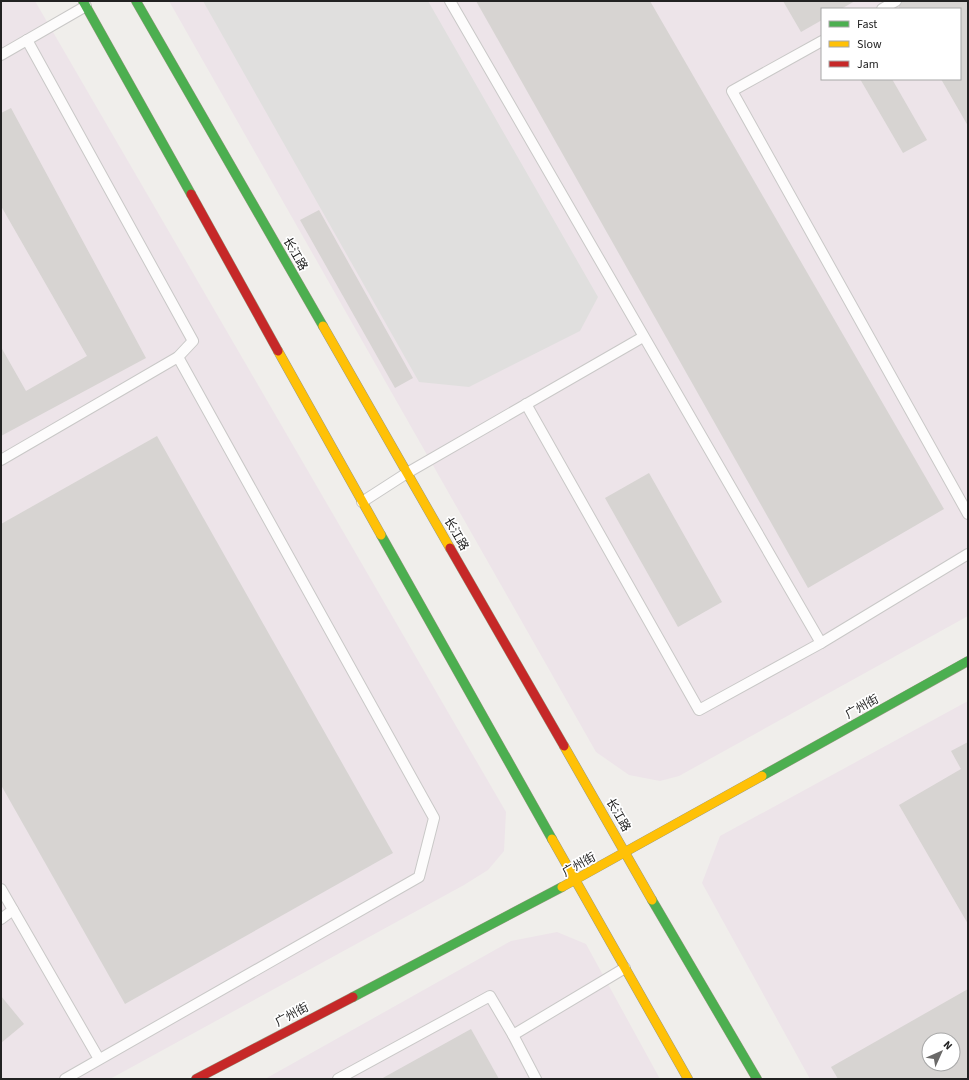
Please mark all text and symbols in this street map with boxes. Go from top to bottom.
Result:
legend [821,8,961,80]
text: Fast [857,16,877,33]
text: Slow [857,36,882,53]
text: Jam [857,56,879,73]
street label: 长江路 [279,234,311,274]
street label: 长江路 [440,514,472,554]
street label: 广州街 [842,691,882,723]
street label: 长江路 [602,795,634,835]
street label: 广州街 [559,849,599,881]
street label: 广州街 [272,999,312,1031]
north arrow [921,1032,961,1072]
text: N [940,1037,956,1053]

